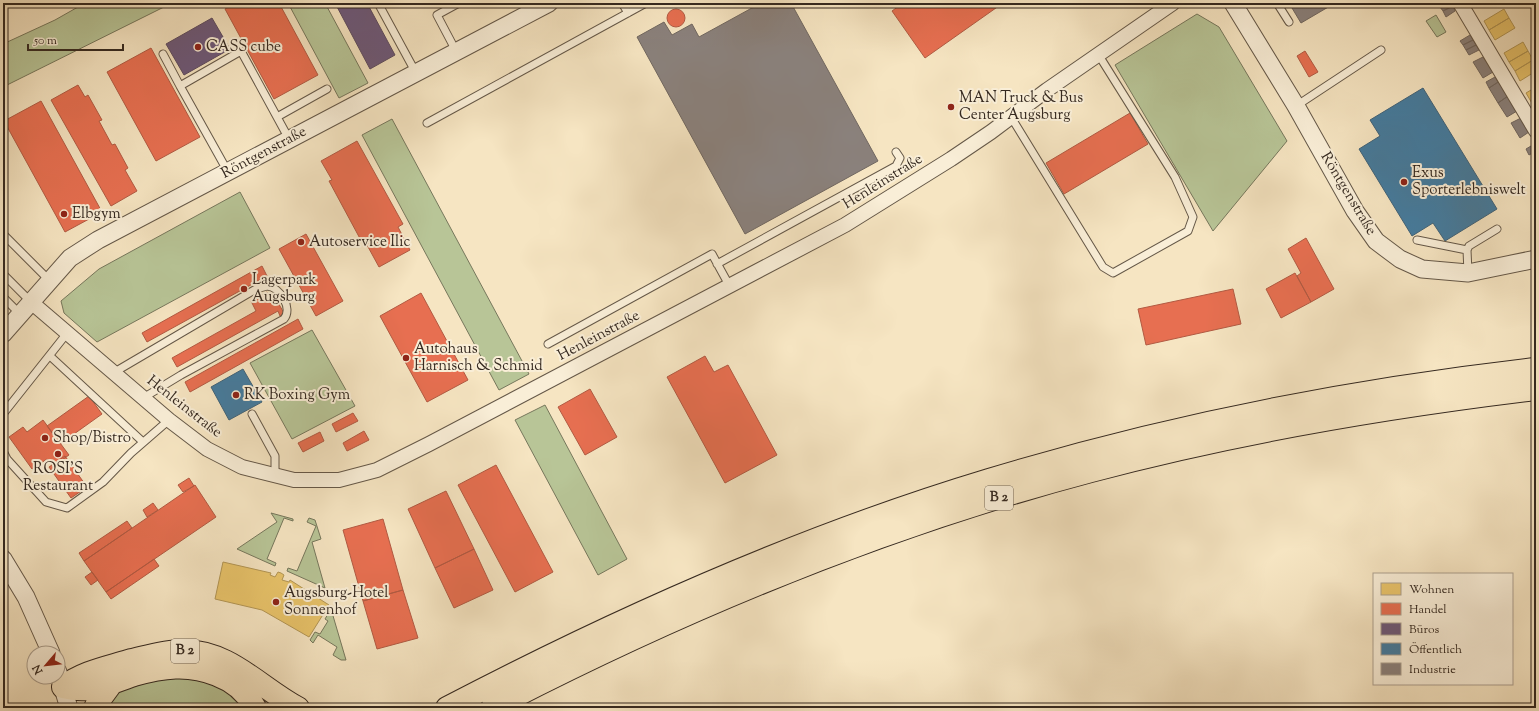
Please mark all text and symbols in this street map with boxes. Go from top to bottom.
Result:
scale bar [28,26,123,52]
text: 50 m [33,32,57,50]
place label: CASS cube [206,37,281,58]
marker: CASS cube [193,42,203,52]
place label: MAN Truck & Bus Center Augsburg [959,88,1083,126]
marker: MAN Truck & Bus Center Augsburg [946,102,956,112]
street label: Röntgenstraße [218,122,310,184]
street label: Röntgenstraße [1315,148,1381,240]
street label: Henleinstraße [839,149,927,215]
place label: Exus Sporterlebniswelt [1412,163,1526,201]
marker: Exus Sporterlebniswelt [1399,177,1409,187]
place label: Elbgym [72,204,121,225]
marker: Elbgym [59,209,69,219]
place label: Autoservice Ilic [309,232,410,253]
marker: Autoservice Ilic [296,237,306,247]
place label: Lagerpark Augsburg [252,270,316,308]
marker: Lagerpark Augsburg [239,284,249,294]
street label: Henleinstraße [554,306,644,366]
place label: Autohaus Harnisch & Schmid [414,339,543,377]
marker: Autohaus Harnisch & Schmid [401,353,411,363]
street label: Henleinstraße [142,371,226,443]
place label: RK Boxing Gym [244,385,351,406]
marker: RK Boxing Gym [231,390,241,400]
place label: Shop/Bistro [53,428,131,449]
marker: Shop/Bistro [40,433,50,443]
marker: ROSI’S Restaurant [53,449,63,459]
place label: ROSI’S Restaurant [23,459,93,497]
road number: B 2 [985,486,1013,510]
legend [1373,573,1513,685]
text: Wohnen [1409,581,1454,599]
place label: Augsburg-Hotel Sonnenhof [284,583,388,621]
marker: Augsburg-Hotel Sonnenhof [271,597,281,607]
text: Handel [1409,601,1447,619]
text: Büros [1409,621,1440,639]
road number: B 2 [171,639,199,663]
text: Öffentlich [1409,641,1462,659]
north arrow [26,645,66,685]
text: N [29,661,48,678]
text: Industrie [1409,661,1456,679]

